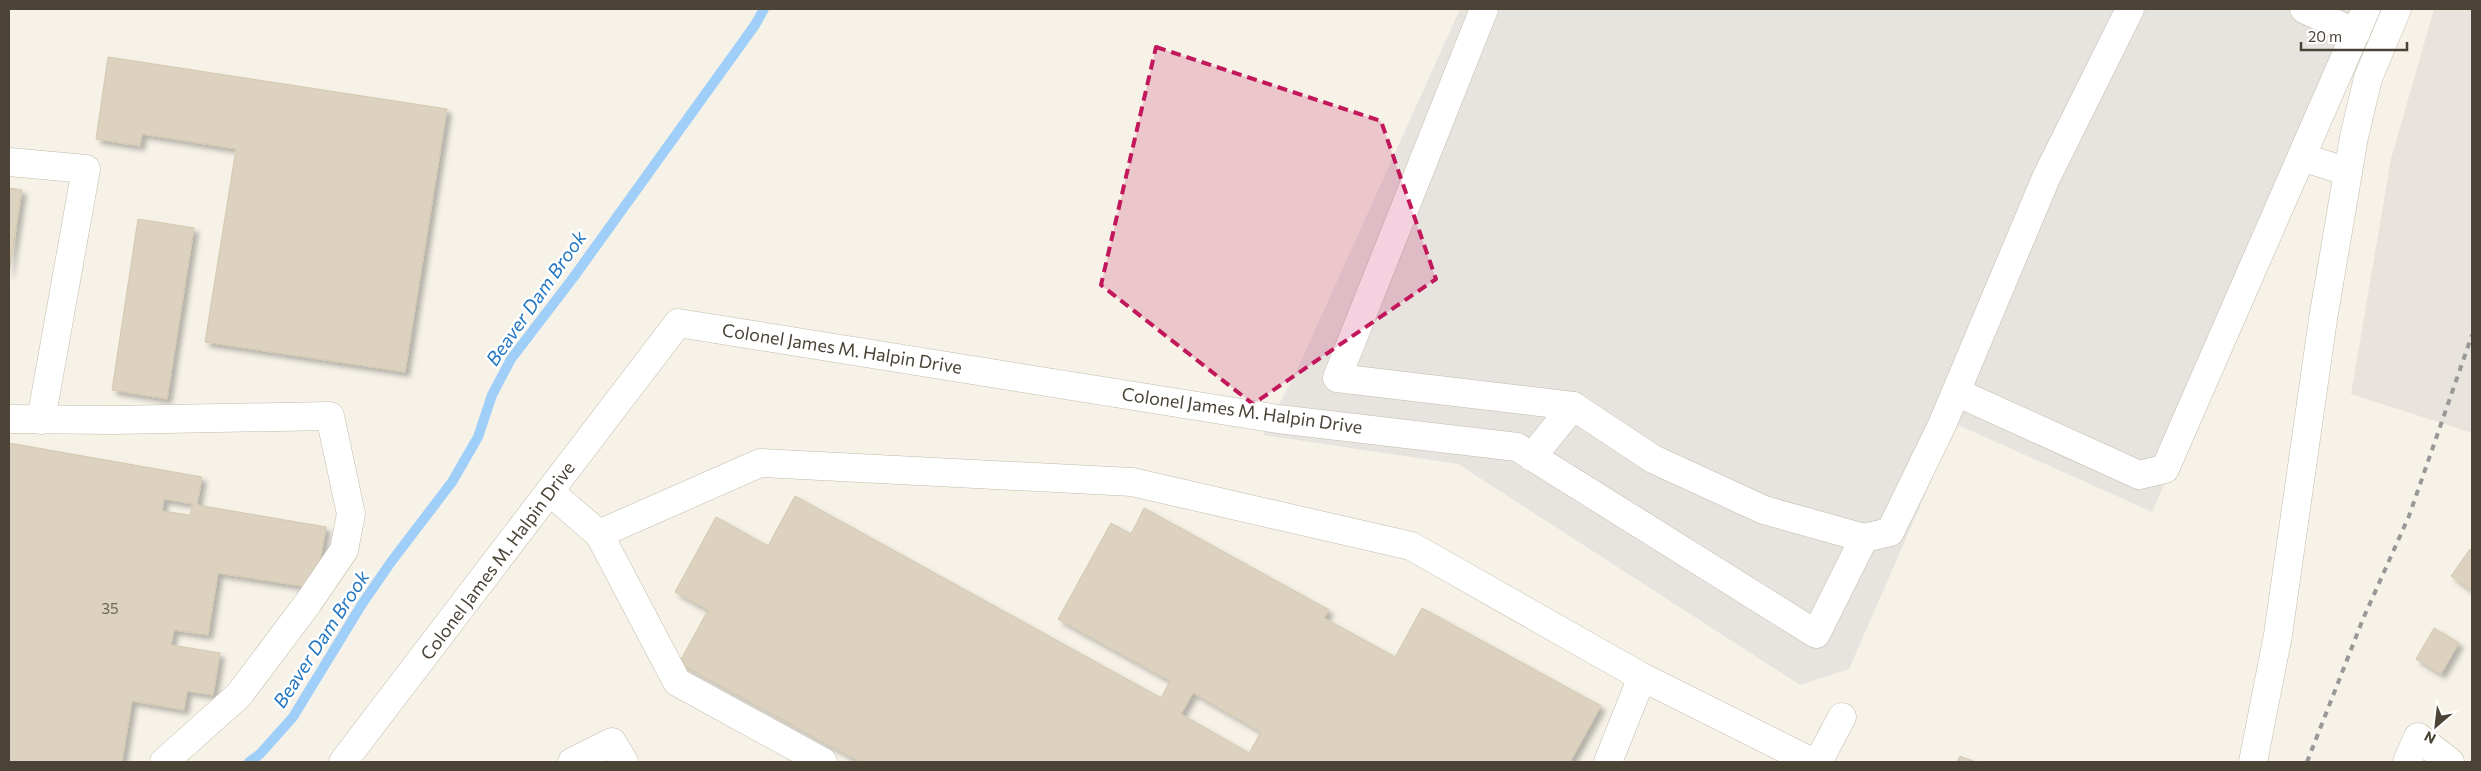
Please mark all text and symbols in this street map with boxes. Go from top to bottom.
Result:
scale bar [2301,20,2407,52]
text: 20 m [2308,27,2342,45]
water label: Beaver Dam Brook [480,225,591,370]
street label: Colonel James M. Halpin Drive [721,318,964,378]
street label: Colonel James M. Halpin Drive [1120,382,1364,438]
street label: Colonel James M. Halpin Drive [415,457,579,664]
water label: Beaver Dam Brook [268,565,374,712]
house number: 35 [101,599,119,617]
north arrow [2411,701,2461,751]
text: N [2421,728,2438,748]

